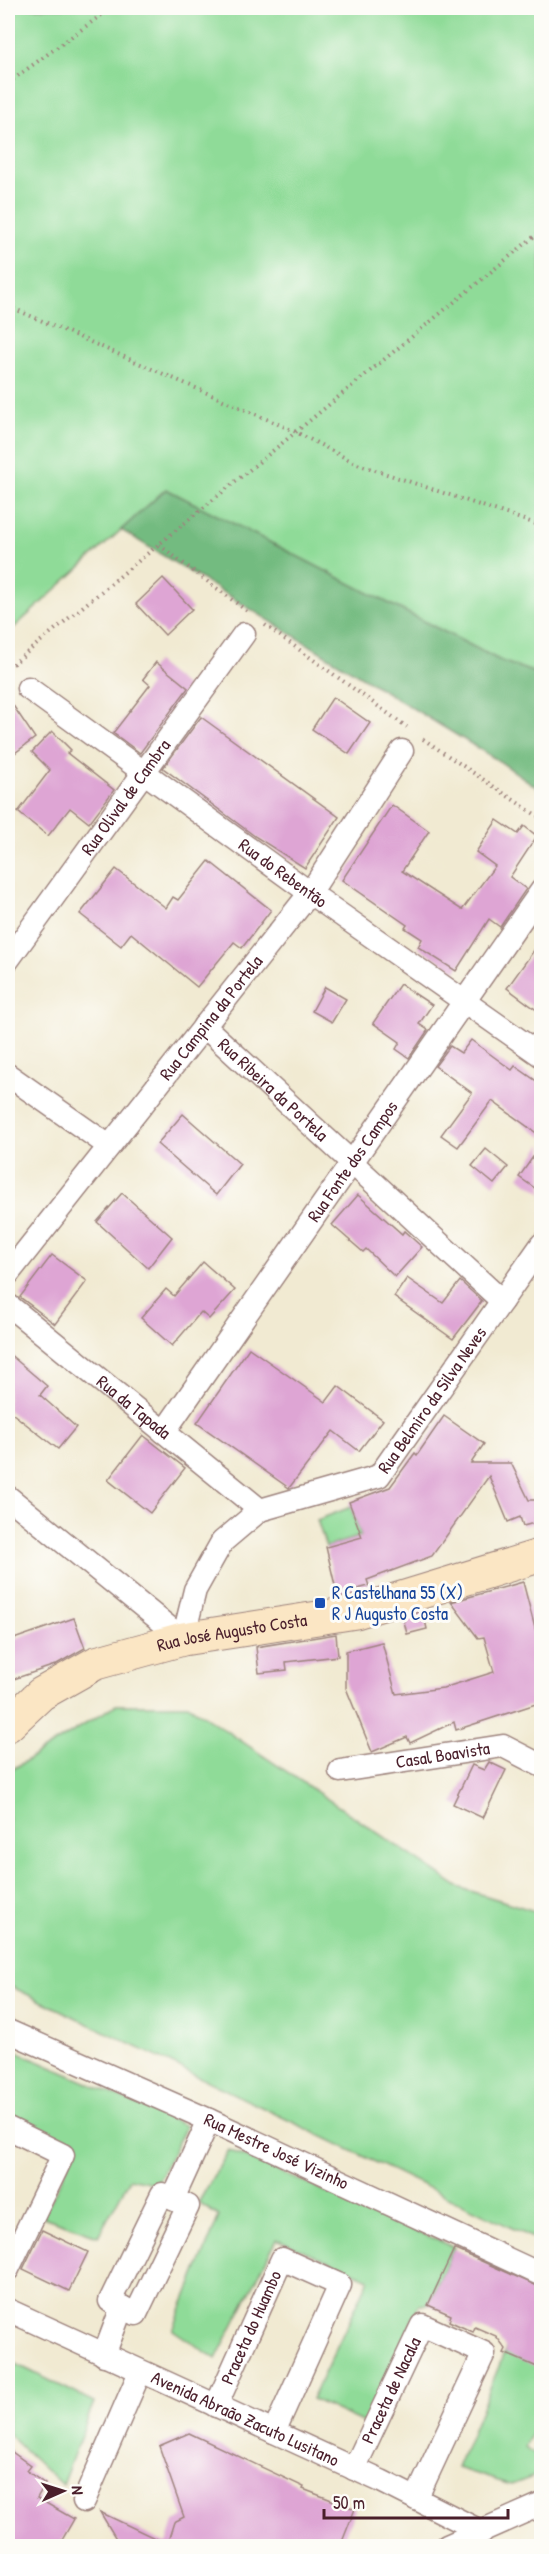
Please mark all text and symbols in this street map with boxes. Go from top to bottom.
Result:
street label: Rua Olival de Cambra [75,734,176,860]
street label: Rua do Rebentão [234,832,332,913]
street label: Rua Campina da Portela [153,950,268,1085]
street label: Rua Ribeira da Portela [213,1032,334,1147]
street label: Rua Fonte dos Campos [301,1095,403,1227]
street label: Rua Belmiro da Silva Neves [372,1321,492,1478]
street label: Rua da Tapada [91,1369,176,1445]
place label: R Castelhana 55 (X) R J Augusto Costa [332,1580,463,1626]
marker: R Castelhana 55 (X) R J Augusto Costa [313,1596,327,1610]
street label: Rua José Augusto Costa [154,1607,309,1658]
street label: Casal Boavista [394,1735,491,1774]
street label: Rua Mestre José Vizinho [200,2106,353,2195]
street label: Praceta do Huambo [214,2266,287,2388]
street label: Praceta de Nacala [355,2333,427,2448]
street label: Avenida Abraão Zacuto Lusitano [148,2364,343,2472]
north arrow [33,2461,93,2521]
scale bar [324,2482,508,2520]
text: N [67,2485,89,2496]
text: 50 m [333,2490,365,2515]

